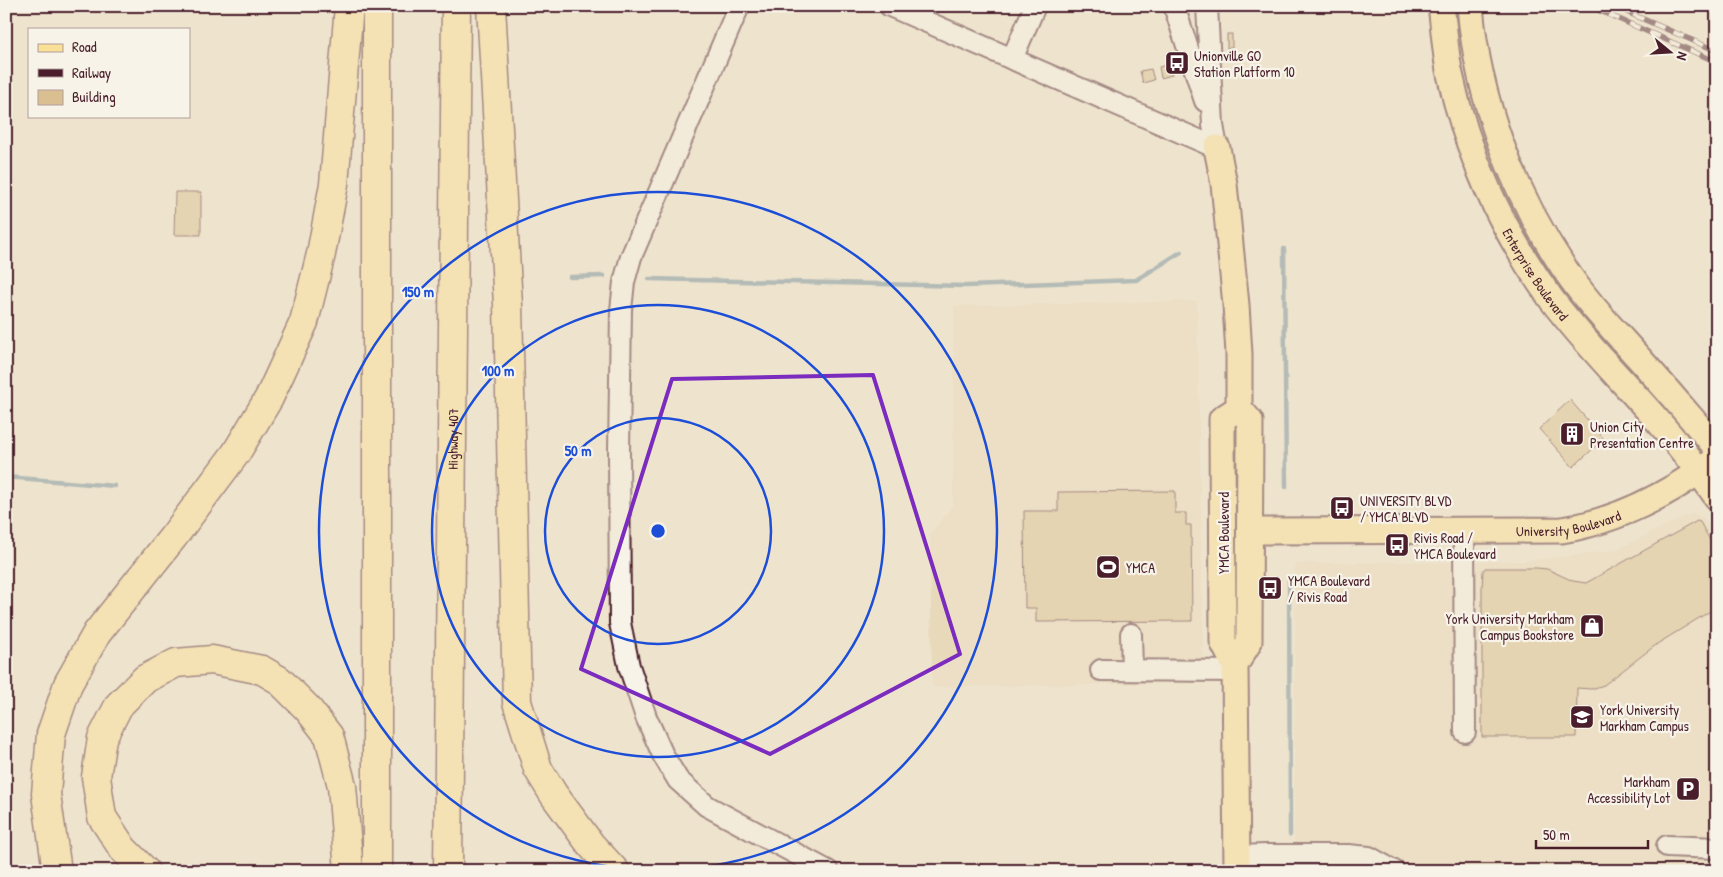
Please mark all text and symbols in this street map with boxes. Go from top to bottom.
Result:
legend [28,28,190,118]
north arrow [1646,28,1696,78]
text: Road [72,36,97,57]
place label: Unionville GO Station Platform 10 [1194,46,1295,81]
bus stop icon: Unionville GO Station Platform 10 [1164,50,1190,76]
text: N [1672,50,1693,63]
text: Railway [72,62,111,83]
text: Building [72,86,116,107]
street label: Enterprise Boulevard [1499,225,1574,324]
text: 150 m [402,281,434,302]
text: 100 m [482,360,514,381]
street label: Highway 407 [442,408,463,470]
place label: Union City Presentation Centre [1590,417,1694,452]
building icon: Union City Presentation Centre [1559,421,1585,447]
text: 50 m [565,440,591,461]
place label: UNIVERSITY BLVD / YMCA BLVD [1360,491,1452,526]
street label: YMCA Boulevard [1214,492,1233,574]
bus stop icon: UNIVERSITY BLVD / YMCA BLVD [1329,495,1355,521]
street label: University Boulevard [1516,505,1624,540]
centre of rings [649,522,667,540]
place label: Rivis Road / YMCA Boulevard [1414,528,1496,563]
bus stop icon: Rivis Road / YMCA Boulevard [1384,532,1410,558]
sports icon: YMCA [1095,554,1121,580]
place label: YMCA [1126,558,1155,577]
place label: YMCA Boulevard / Rivis Road [1288,571,1370,606]
bus stop icon: YMCA Boulevard / Rivis Road [1257,575,1283,601]
place label: York University Markham Campus Bookstore [1446,609,1574,645]
shop icon: York University Markham Campus Bookstore [1579,613,1605,639]
place label: York University Markham Campus [1600,700,1689,736]
school or university icon: York University Markham Campus [1569,704,1595,730]
place label: Markham Accessibility Lot [1587,772,1670,808]
parking icon: Markham Accessibility Lot [1675,776,1701,802]
scale bar [1536,817,1648,849]
text: 50 m [1543,824,1570,845]

